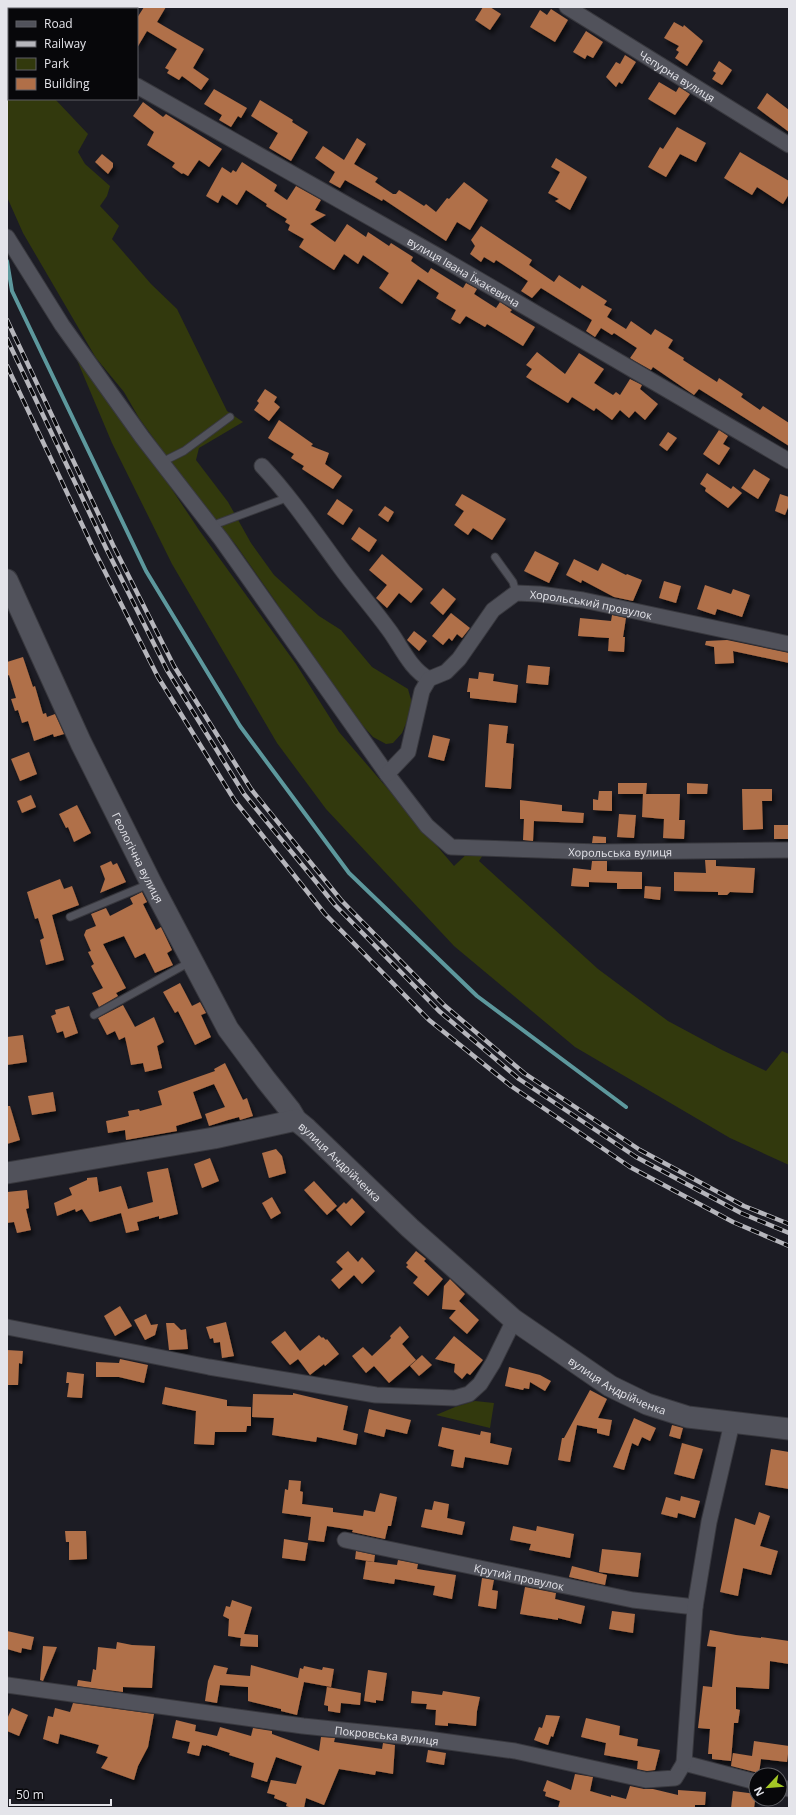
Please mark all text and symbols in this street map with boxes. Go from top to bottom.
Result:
legend [8,8,138,100]
text: Road [44,15,73,32]
text: Railway [44,35,87,52]
street label: Чепурна вулиця [637,46,718,105]
text: Park [44,55,70,72]
text: Building [44,75,90,92]
street label: вулиця Івана Їжакевича [405,233,523,310]
street label: Хорольський провулок [530,586,654,622]
street label: Геологічна вулиця [109,810,168,905]
street label: Хорольська вулиця [568,843,672,860]
street label: вулиця Андрійченка [296,1118,385,1205]
street label: вулиця Андрійченка [566,1352,668,1417]
street label: Крутий провулок [473,1560,566,1593]
street label: Покровська вулиця [334,1722,440,1748]
north arrow [748,1767,788,1807]
scale bar [10,1781,111,1807]
text: N [750,1784,767,1799]
text: 50 m [16,1786,44,1803]

